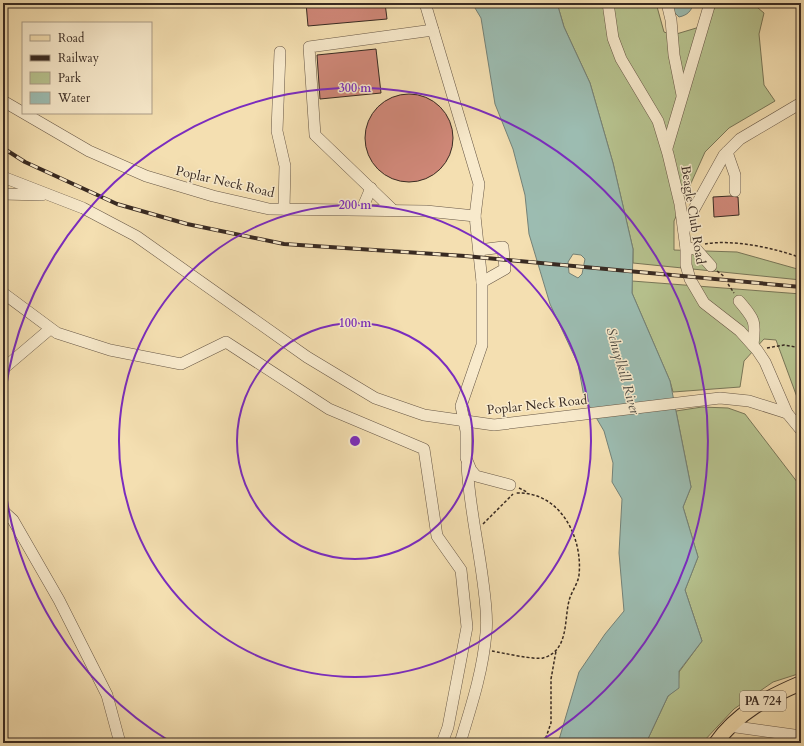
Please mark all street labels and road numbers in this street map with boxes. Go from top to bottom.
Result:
street label: Poplar Neck Road [174,162,276,202]
street label: Beagle Club Road [676,164,710,266]
street label: Poplar Neck Road [486,391,588,419]
road number: PA 724 [740,691,786,711]

